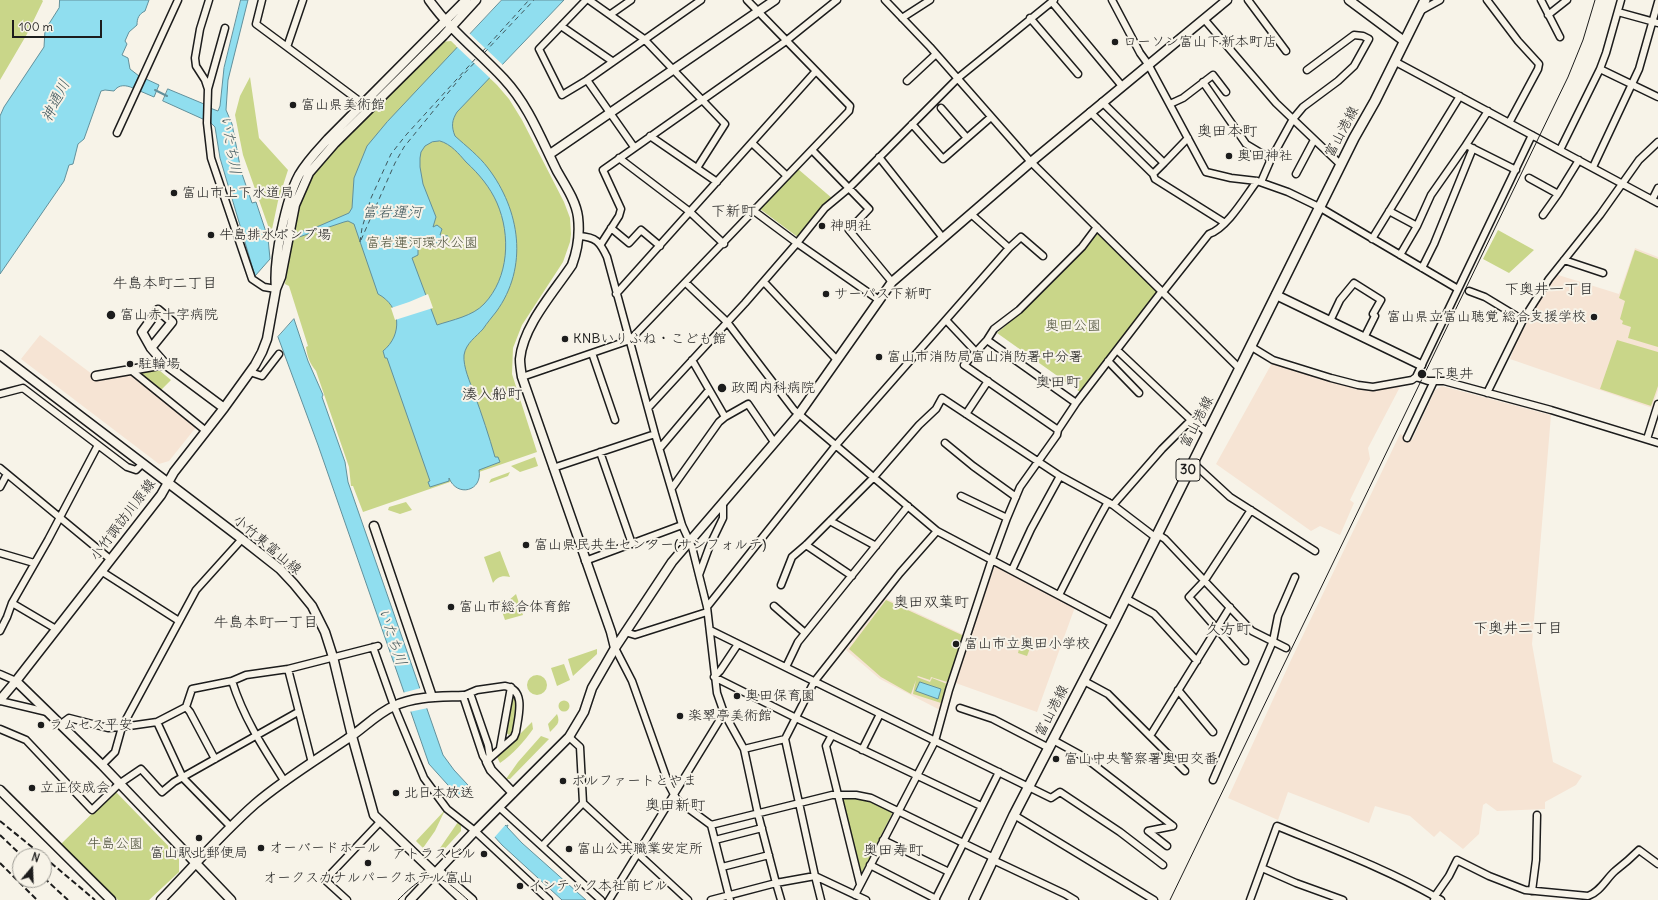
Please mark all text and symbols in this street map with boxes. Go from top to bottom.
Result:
scale bar [14,12,104,38]
text: 100 m [19,19,53,34]
place label: ローソン富山下新本町店 [1123,34,1277,50]
marker: ローソン富山下新本町店 [1110,37,1120,47]
water label: 神通川 [38,77,74,125]
place label: 富山県美術館 [301,97,385,113]
marker: 富山県美術館 [288,100,298,110]
street label: 富山港線 [1321,103,1363,161]
water label: いたち川 [216,114,244,176]
district label: 奥田本町 [1197,123,1257,141]
place label: 奥田神社 [1237,148,1293,164]
marker: 奥田神社 [1224,151,1234,161]
place label: 富山市上下水道局 [182,185,294,201]
marker: 富山市上下水道局 [169,188,179,198]
district label: 下新町 [711,203,755,221]
water label: 富岩運河 [362,204,422,222]
place label: 神明社 [830,218,872,234]
marker: 神明社 [817,221,827,231]
place label: 牛島排水ポンプ場 [219,227,331,243]
marker: 牛島排水ポンプ場 [206,230,216,240]
park label: 富岩運河環水公園 [366,235,478,251]
district label: 牛島本町二丁目 [113,275,217,293]
district label: 下奥井一丁目 [1504,281,1594,299]
place label: サーパス下新町 [834,286,932,302]
marker: サーパス下新町 [821,289,831,299]
place label: 富山赤十字病院 [120,307,218,323]
marker: 富山赤十字病院 [105,309,117,321]
place label: 富山県立富山聴覚 総合支援学校 [1387,309,1586,325]
marker: 富山県立富山聴覚 総合支援学校 [1589,312,1599,322]
park label: 奥田公園 [1045,318,1101,334]
place label: KNBいりふね・こども館 [573,331,726,347]
marker: KNBいりふね・こども館 [560,334,570,344]
place label: 富山市消防局富山消防署中分署 [887,349,1083,365]
marker: 富山市消防局富山消防署中分署 [874,352,884,362]
place label: 駐輪場 [138,356,180,372]
marker: 駐輪場 [125,359,135,369]
place label: 下奥井 [1431,366,1473,382]
marker: 下奥井 [1416,368,1428,380]
district label: 奥田町 [1036,374,1080,392]
place label: 政岡内科病院 [731,380,815,396]
marker: 政岡内科病院 [716,382,728,394]
district label: 湊入船町 [462,386,522,404]
street label: 富山港線 [1177,393,1217,451]
road number: 30 [1176,459,1200,481]
street label: 小竹諏訪川原線 [87,476,159,564]
street label: 小竹東富山線 [229,512,305,578]
place label: 富山県民共生センター(サンフォルテ) [534,537,766,553]
marker: 富山県民共生センター(サンフォルテ) [521,540,531,550]
district label: 奥田双葉町 [894,594,968,612]
place label: 富山市総合体育館 [459,599,571,615]
marker: 富山市総合体育館 [446,602,456,612]
water label: いたち川 [374,606,410,668]
district label: 牛島本町一丁目 [214,614,318,632]
district label: 下奥井二丁目 [1473,620,1563,638]
district label: 久方町 [1206,621,1250,639]
place label: 富山市立奥田小学校 [964,636,1090,652]
marker: 富山市立奥田小学校 [951,639,961,649]
street label: 富山港線 [1032,682,1072,740]
place label: 奥田保育園 [745,688,815,704]
marker: 奥田保育園 [732,691,742,701]
place label: 楽翠亭美術館 [688,708,772,724]
marker: 楽翠亭美術館 [675,711,685,721]
place label: ラムセス平安 [49,717,133,733]
marker: ラムセス平安 [36,720,46,730]
place label: 富山中央警察署奥田交番 [1064,751,1218,767]
marker: 富山中央警察署奥田交番 [1051,754,1061,764]
place label: ボルファートとやま [571,773,697,789]
marker: ボルファートとやま [558,776,568,786]
place label: 立正佼成会 [40,780,110,796]
marker: 立正佼成会 [27,783,37,793]
place label: 北日本放送 [404,785,474,801]
marker: 北日本放送 [391,788,401,798]
district label: 奥田新町 [645,797,705,815]
marker: 富山駅北郵便局 [194,833,204,843]
park label: 牛島公園 [87,836,143,852]
place label: オーバードホール [269,840,381,856]
place label: 富山公共職業安定所 [577,841,703,857]
district label: 奥田寿町 [863,842,923,860]
marker: オーバードホール [256,843,266,853]
marker: 富山公共職業安定所 [564,844,574,854]
place label: 富山駅北郵便局 [150,845,248,861]
place label: アトラスビル [392,846,476,862]
north arrow [12,848,52,888]
marker: アトラスビル [479,849,489,859]
text: N [30,850,41,865]
marker: オークスカナルパークホテル富山 [363,858,373,868]
place label: オークスカナルパークホテル富山 [263,870,473,886]
place label: インテック本社前ビル [528,878,668,894]
marker: インテック本社前ビル [515,881,525,891]

